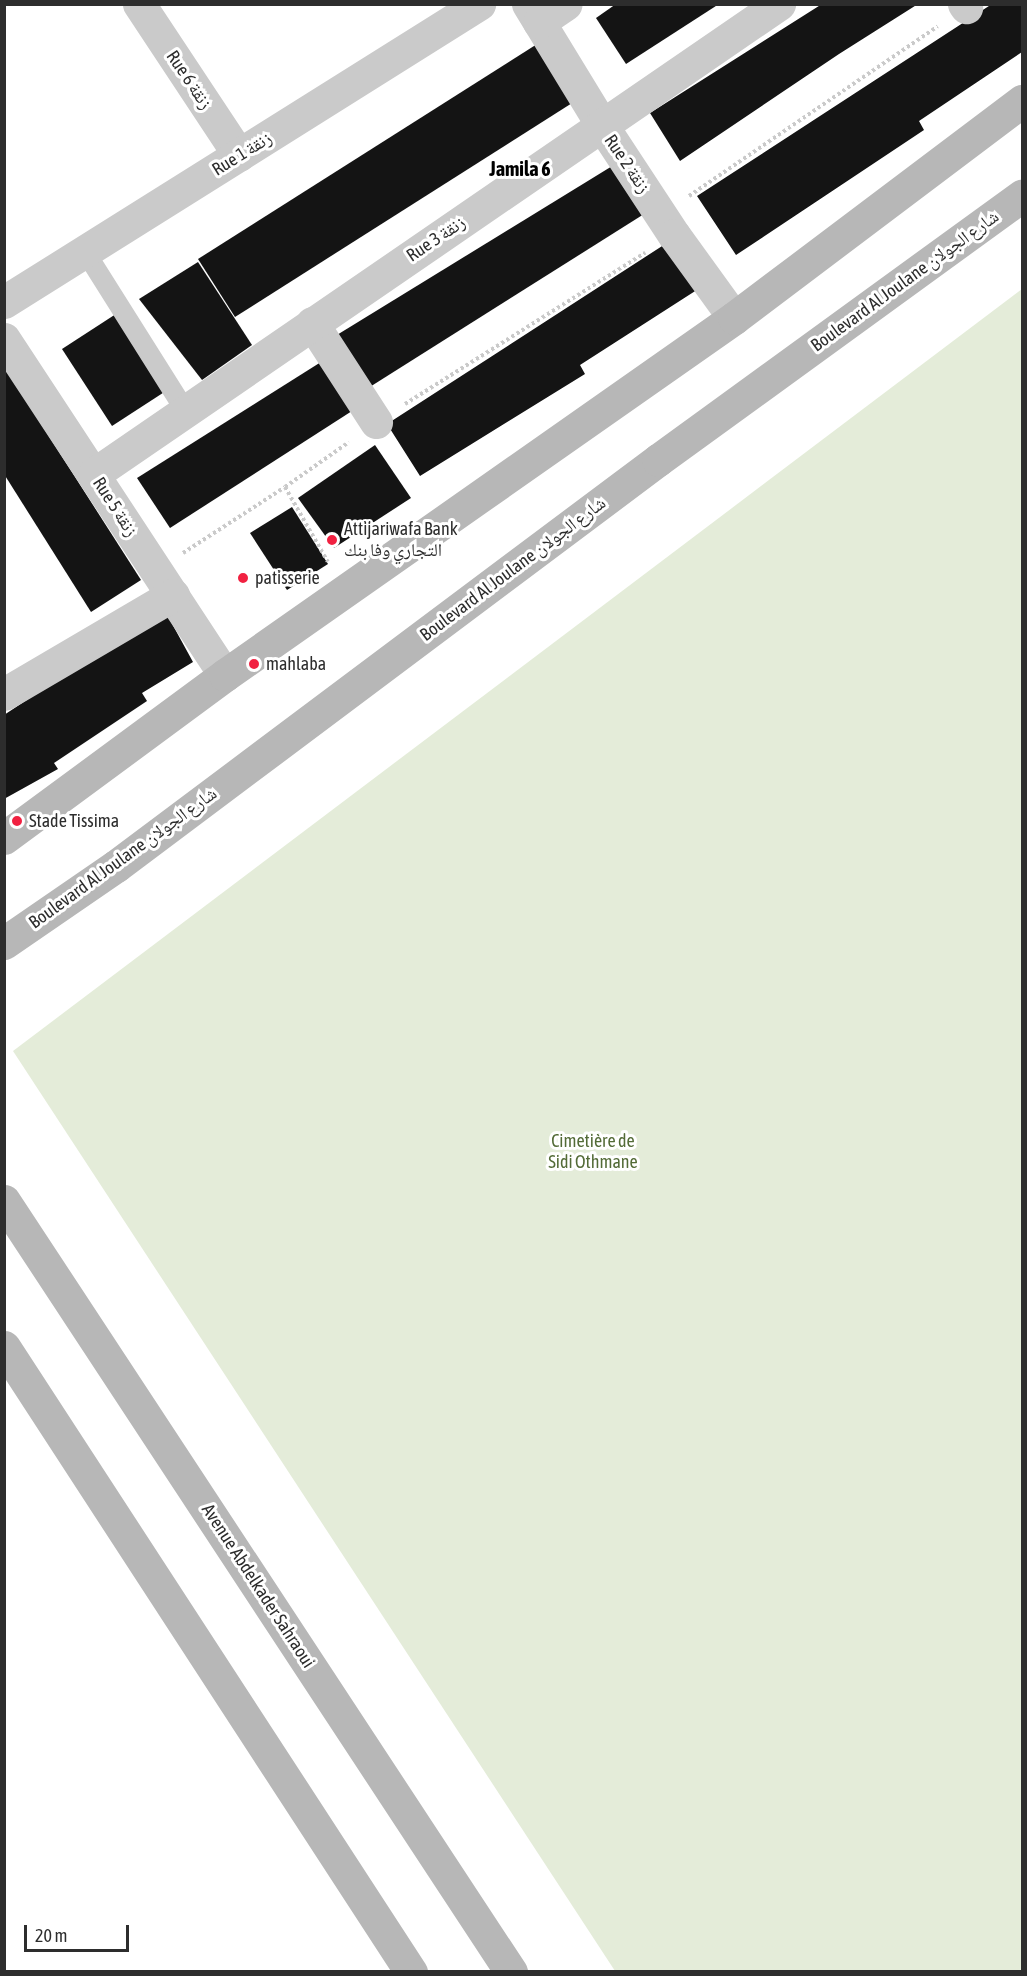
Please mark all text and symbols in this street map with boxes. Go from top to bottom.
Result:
street label: Rue 6 زنقة [162,46,216,114]
street label: Rue 1 زنقة [208,127,276,181]
street label: Rue 2 زنقة [600,130,654,198]
district label: Jamila 6 [489,156,551,180]
street label: Boulevard Al Joulane شارع الجولان [807,206,1003,356]
street label: Rue 3 زنقة [402,212,470,266]
street label: Rue 5 زنقة [88,473,142,541]
street label: Boulevard Al Joulane شارع الجولان [416,492,610,646]
place label: Attijariwafa Bank التجاري وفا بنك [344,519,458,562]
marker: Attijariwafa Bank التجاري وفا بنك [325,533,339,547]
place label: patisserie [255,567,320,589]
marker: patisserie [236,571,250,585]
place label: mahlaba [266,653,326,675]
marker: mahlaba [247,657,261,671]
street label: Boulevard Al Joulane شارع الجولان [25,783,221,933]
place label: Stade Tissima [29,810,119,832]
marker: Stade Tissima [10,814,24,828]
park label: Cimetière de Sidi Othmane [548,1131,638,1174]
street label: Avenue Abdelkader Sahraoui [197,1500,319,1672]
scale bar [27,1913,132,1951]
text: 20 m [35,1925,67,1946]

